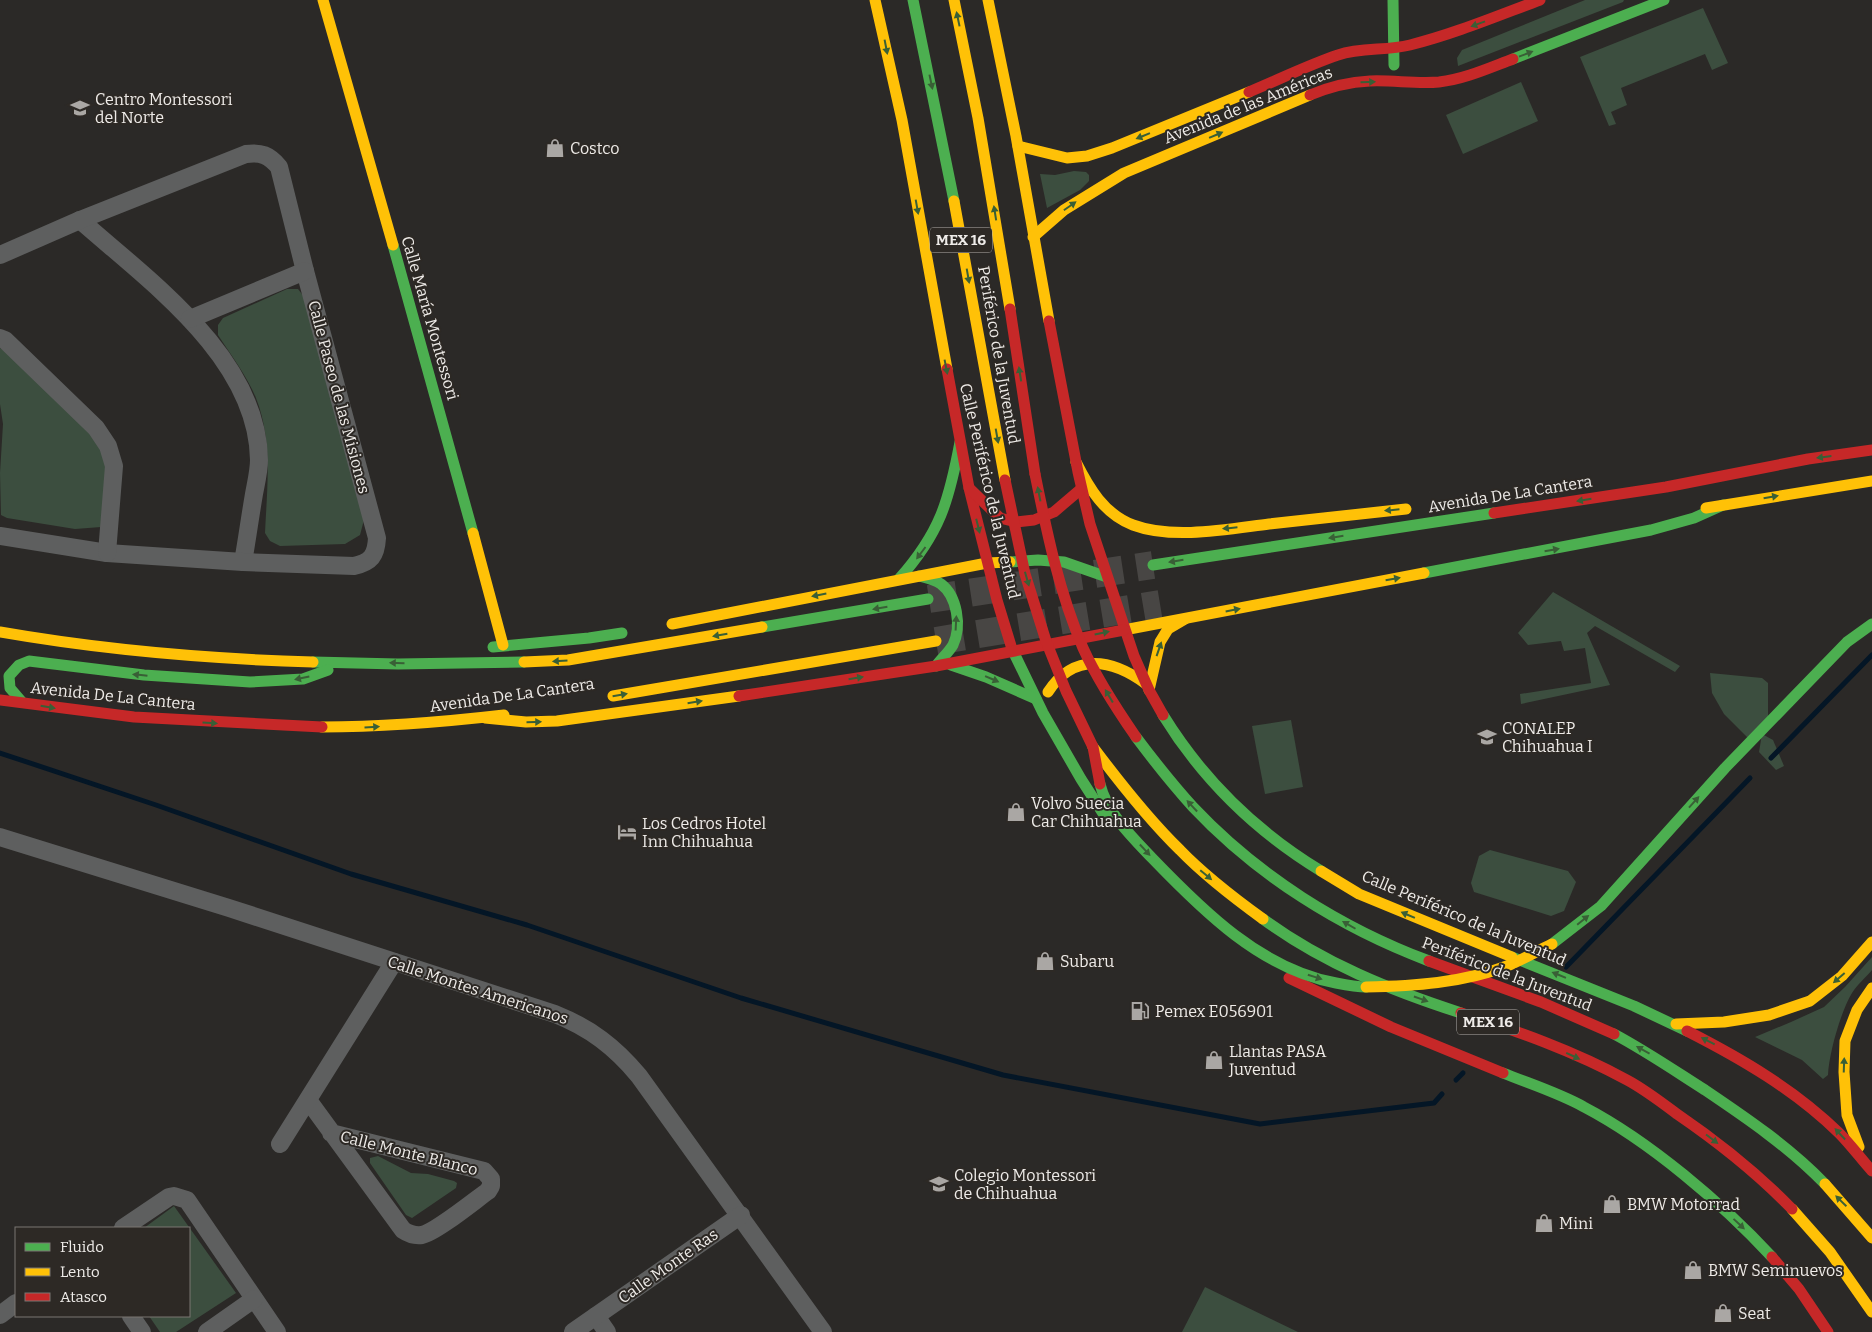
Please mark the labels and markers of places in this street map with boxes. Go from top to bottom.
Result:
place label: Centro Montessori del Norte [95,90,233,127]
school or university icon: Centro Montessori del Norte [69,97,91,119]
shop icon: Costco [544,137,566,159]
place label: Costco [570,139,619,158]
place label: CONALEP Chihuahua I [1502,719,1593,756]
school or university icon: CONALEP Chihuahua I [1476,726,1498,748]
place label: Volvo Suecia Car Chihuahua [1031,794,1142,831]
shop icon: Volvo Suecia Car Chihuahua [1005,801,1027,823]
place label: Los Cedros Hotel Inn Chihuahua [642,814,767,851]
hotel icon: Los Cedros Hotel Inn Chihuahua [616,821,638,843]
shop icon: Subaru [1034,950,1056,972]
place label: Subaru [1060,952,1114,971]
fuel station icon: Pemex E056901 [1129,1000,1151,1022]
place label: Pemex E056901 [1155,1002,1273,1021]
place label: Llantas PASA Juventud [1228,1042,1327,1079]
shop icon: Llantas PASA Juventud [1203,1049,1225,1071]
place label: Colegio Montessori de Chihuahua [954,1166,1096,1203]
school or university icon: Colegio Montessori de Chihuahua [928,1173,950,1195]
shop icon: BMW Motorrad [1601,1193,1623,1215]
place label: BMW Motorrad [1627,1195,1740,1214]
shop icon: Mini [1533,1212,1555,1234]
place label: Mini [1559,1214,1593,1233]
shop icon: BMW Seminuevos [1682,1259,1704,1281]
place label: BMW Seminuevos [1708,1261,1843,1280]
shop icon: Seat [1712,1302,1734,1324]
place label: Seat [1738,1304,1771,1323]

